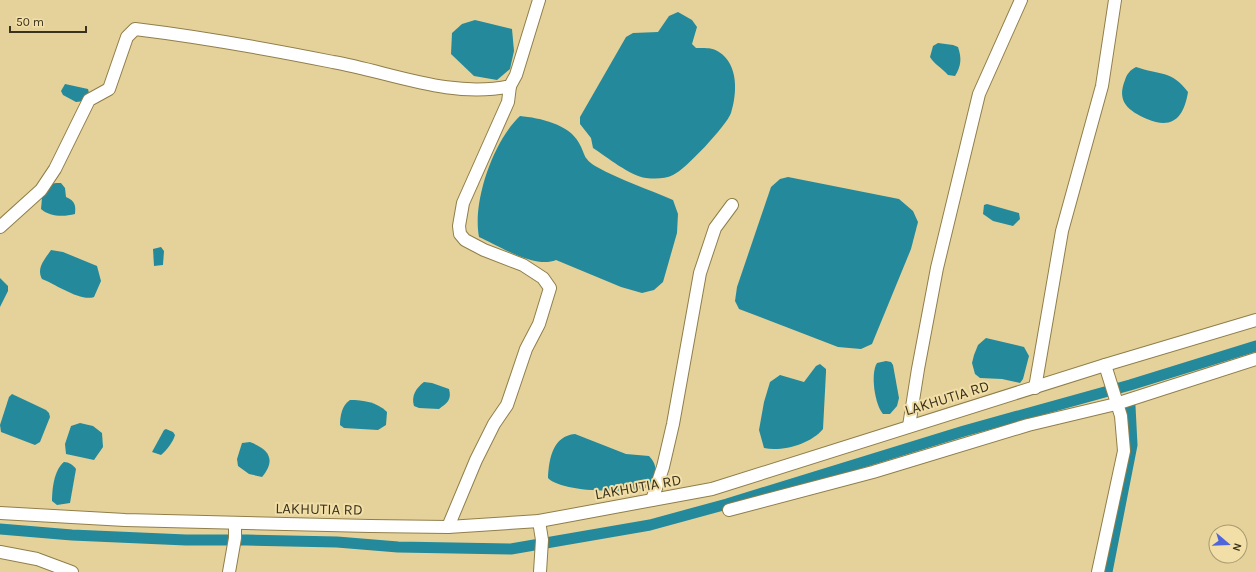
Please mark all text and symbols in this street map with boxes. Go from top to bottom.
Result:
scale bar [10,8,86,34]
text: 50 m [16,15,44,29]
street label: LAKHUTIA RD [903,377,991,419]
street label: LAKHUTIA RD [593,471,683,503]
street label: LAKHUTIA RD [275,499,363,519]
north arrow [1208,524,1248,564]
text: N [1230,541,1244,553]

